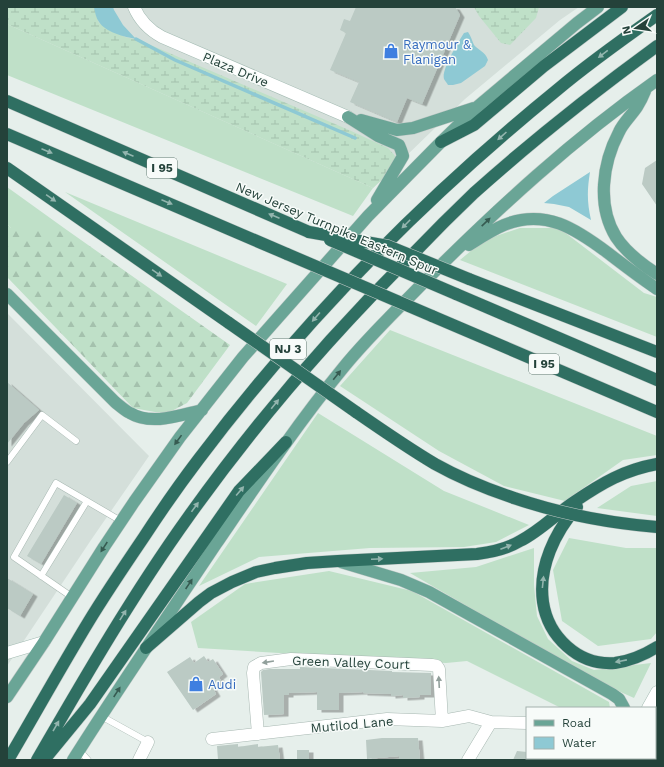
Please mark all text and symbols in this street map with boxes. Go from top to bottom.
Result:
north arrow [616,8,656,48]
text: N [619,25,634,36]
place label: Raymour & Flanigan [403,37,472,67]
shop icon: Raymour & Flanigan [382,42,400,60]
street label: Plaza Drive [201,49,271,90]
one-way arrow [597,50,608,58]
one-way arrow [497,131,507,140]
one-way arrow [42,148,53,154]
one-way arrow [122,150,134,156]
road number: I 95 [147,158,177,178]
street label: New Jersey Turnpike Eastern Spur [234,179,440,278]
one-way arrow [45,194,56,202]
one-way arrow [161,200,173,206]
one-way arrow [268,213,279,219]
one-way arrow [481,217,491,227]
one-way arrow [401,219,411,229]
one-way arrow [152,269,162,277]
one-way arrow [312,313,321,322]
road number: NJ 3 [270,339,306,359]
road number: I 95 [529,354,559,374]
one-way arrow [333,370,341,380]
one-way arrow [271,399,279,409]
one-way arrow [174,435,182,446]
one-way arrow [235,485,244,496]
one-way arrow [191,501,200,512]
one-way arrow [100,542,108,552]
one-way arrow [500,544,512,550]
one-way arrow [371,556,384,562]
one-way arrow [540,576,546,588]
one-way arrow [185,579,193,589]
one-way arrow [119,610,127,620]
street label: Green Valley Court [292,653,411,672]
one-way arrow [262,659,274,665]
one-way arrow [615,659,627,665]
shop icon: Audi [187,675,205,693]
one-way arrow [436,676,443,688]
place label: Audi [208,677,236,692]
one-way arrow [113,687,121,697]
legend [526,707,656,759]
street label: Mutilod Lane [310,713,394,736]
text: Road [562,716,591,730]
one-way arrow [53,720,60,732]
text: Water [562,736,597,750]

